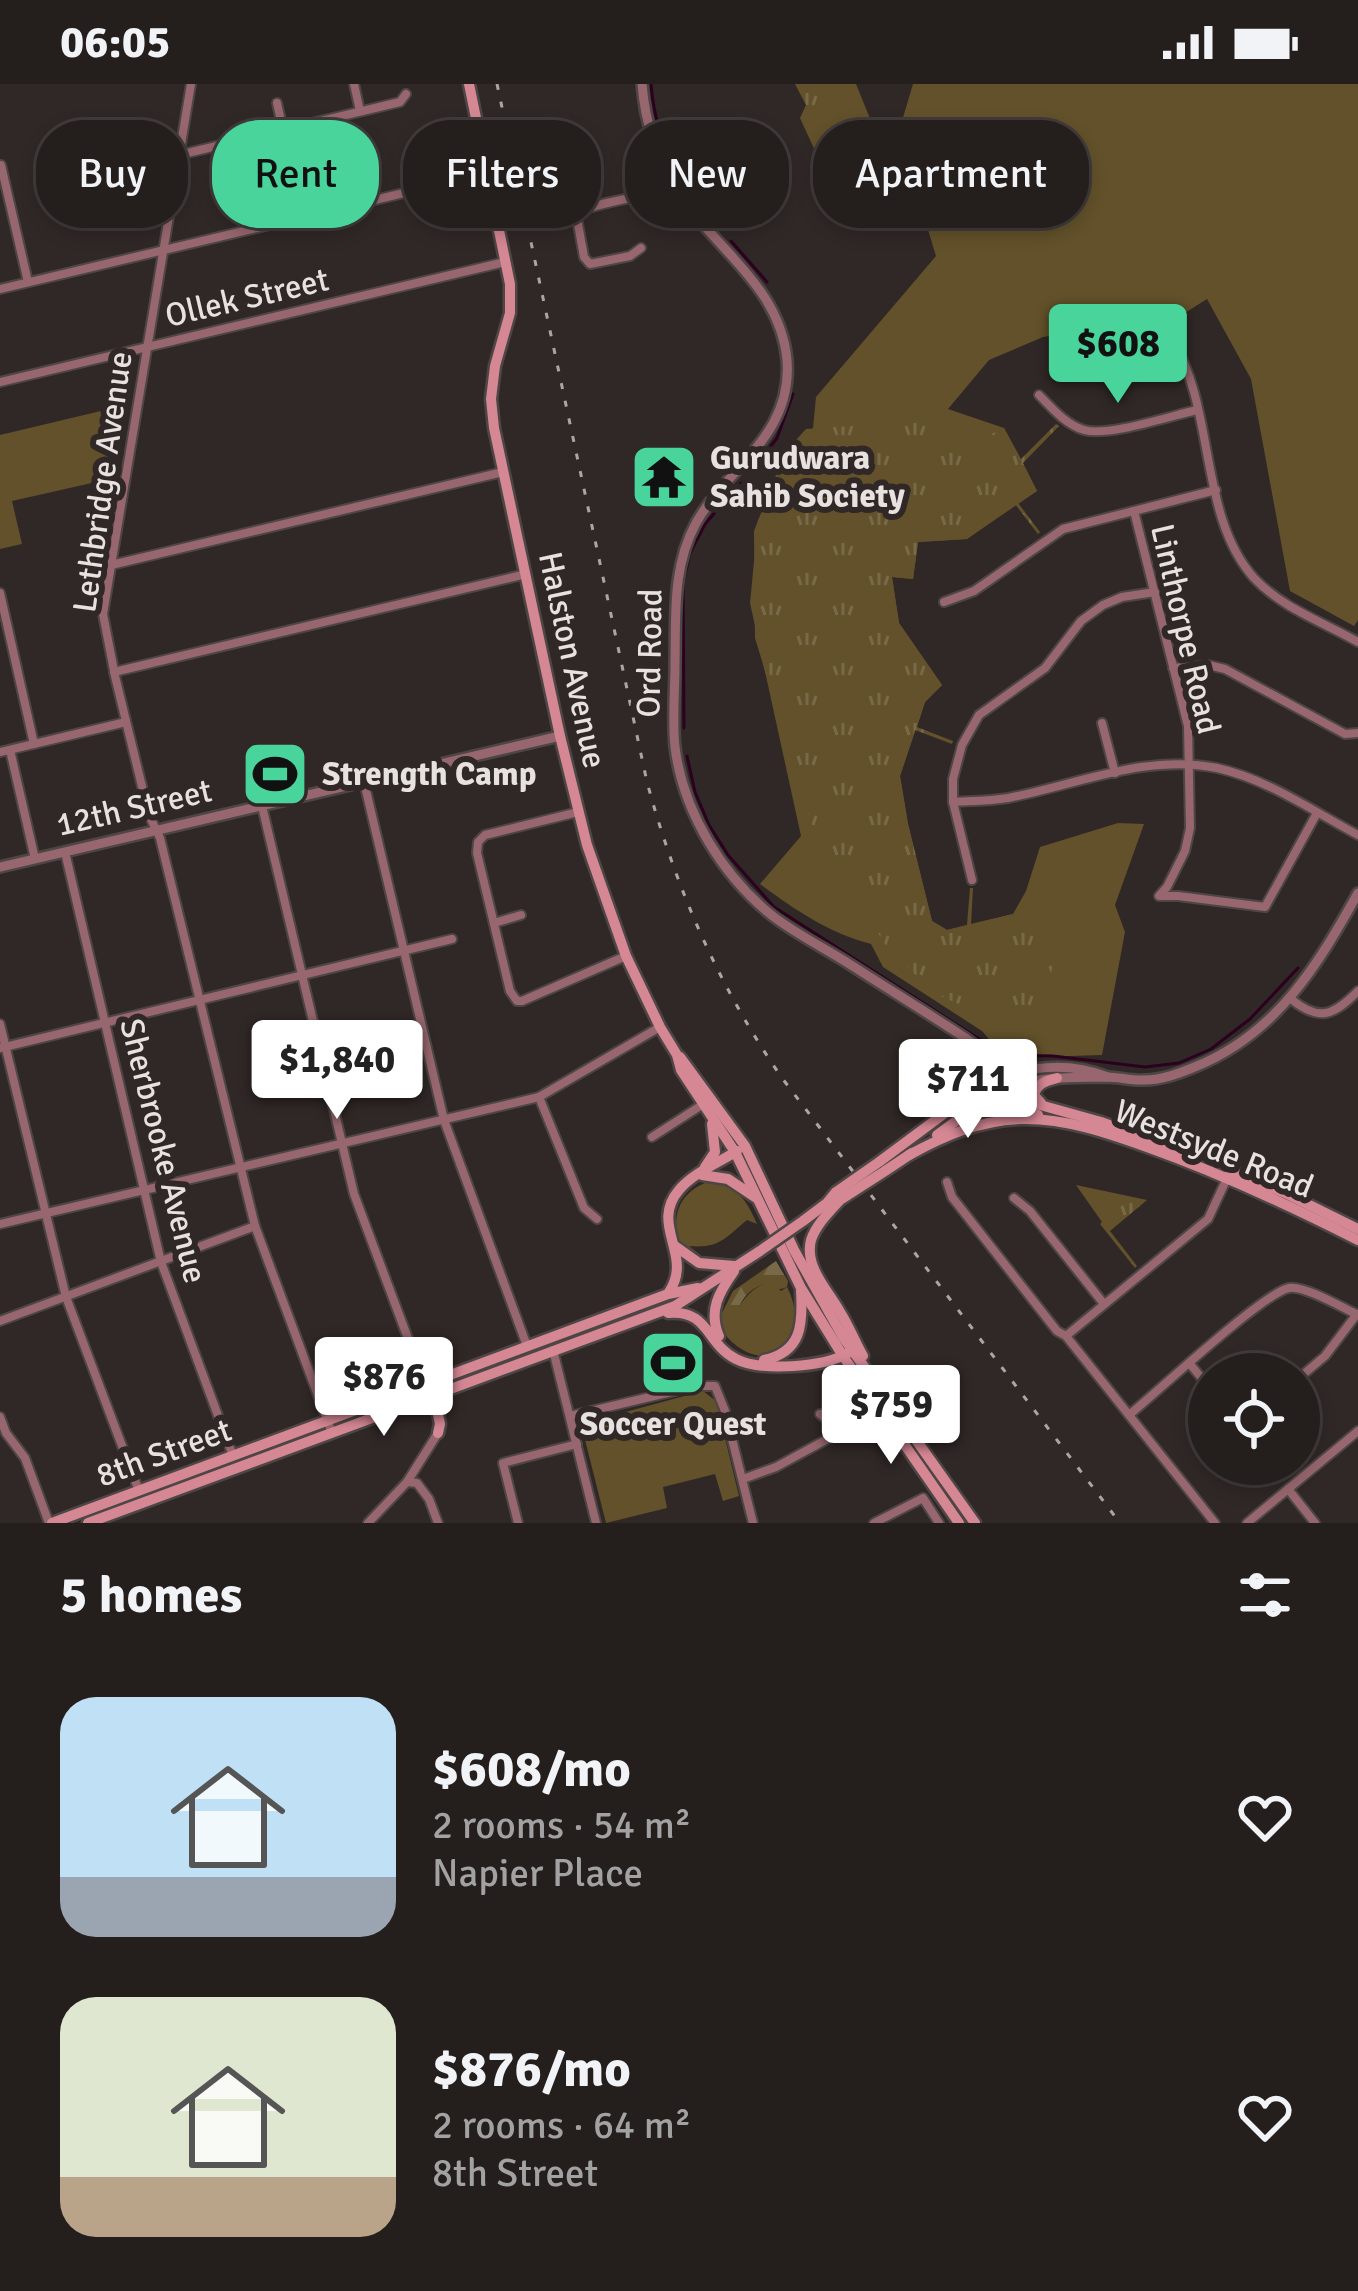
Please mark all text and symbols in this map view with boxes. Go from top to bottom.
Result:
text: 06:05 [60,15,170,70]
chip: Buy [36,120,188,228]
chip: Rent [212,120,379,228]
chip: Filters [403,120,601,228]
chip: New [625,120,789,228]
chip: Apartment [813,120,1089,228]
street label: Ollek Street [161,259,333,337]
pin: $608 [1047,304,1189,406]
text: $608 [1076,319,1160,367]
street label: Lethbridge Avenue [64,349,142,615]
place label: Gurudwara Sahib Society [710,438,906,517]
temple icon: Gurudwara Sahib Society [629,442,699,512]
street label: Linthorpe Road [1141,520,1229,738]
street label: Halston Avenue [529,548,615,772]
street label: Ord Road [628,588,672,718]
sports icon: Strength Camp [240,739,310,809]
place label: Strength Camp [322,754,536,795]
street label: 12th Street [52,770,216,846]
street label: Sherbrooke Avenue [110,1015,216,1287]
pin: $1,840 [239,1020,435,1122]
text: $1,840 [279,1035,395,1083]
pin: $711 [897,1039,1039,1141]
text: $711 [926,1054,1010,1102]
street label: Westsyde Road [1109,1091,1319,1207]
sports icon: Soccer Quest [638,1328,708,1398]
pin: $876 [313,1337,455,1439]
text: $876 [342,1352,426,1400]
map controls [1188,1353,1320,1485]
button: locate [1188,1353,1320,1485]
pin: $759 [820,1365,962,1467]
text: $759 [849,1380,933,1428]
place label: Soccer Quest [580,1404,766,1445]
street label: 8th Street [91,1410,237,1496]
icon: filters [1232,1562,1298,1628]
text: 5 homes [60,1564,242,1627]
text: $608/mo [432,1738,631,1801]
icon: home [156,1745,300,1889]
icon: heart [1232,1784,1298,1850]
text: 2 rooms · 54 m² [432,1801,691,1849]
text: Napier Place [432,1849,643,1897]
text: $876/mo [432,2038,631,2101]
icon: home [156,2045,300,2189]
icon: heart [1232,2084,1298,2150]
text: 2 rooms · 64 m² [432,2101,691,2149]
text: 8th Street [432,2149,598,2197]

